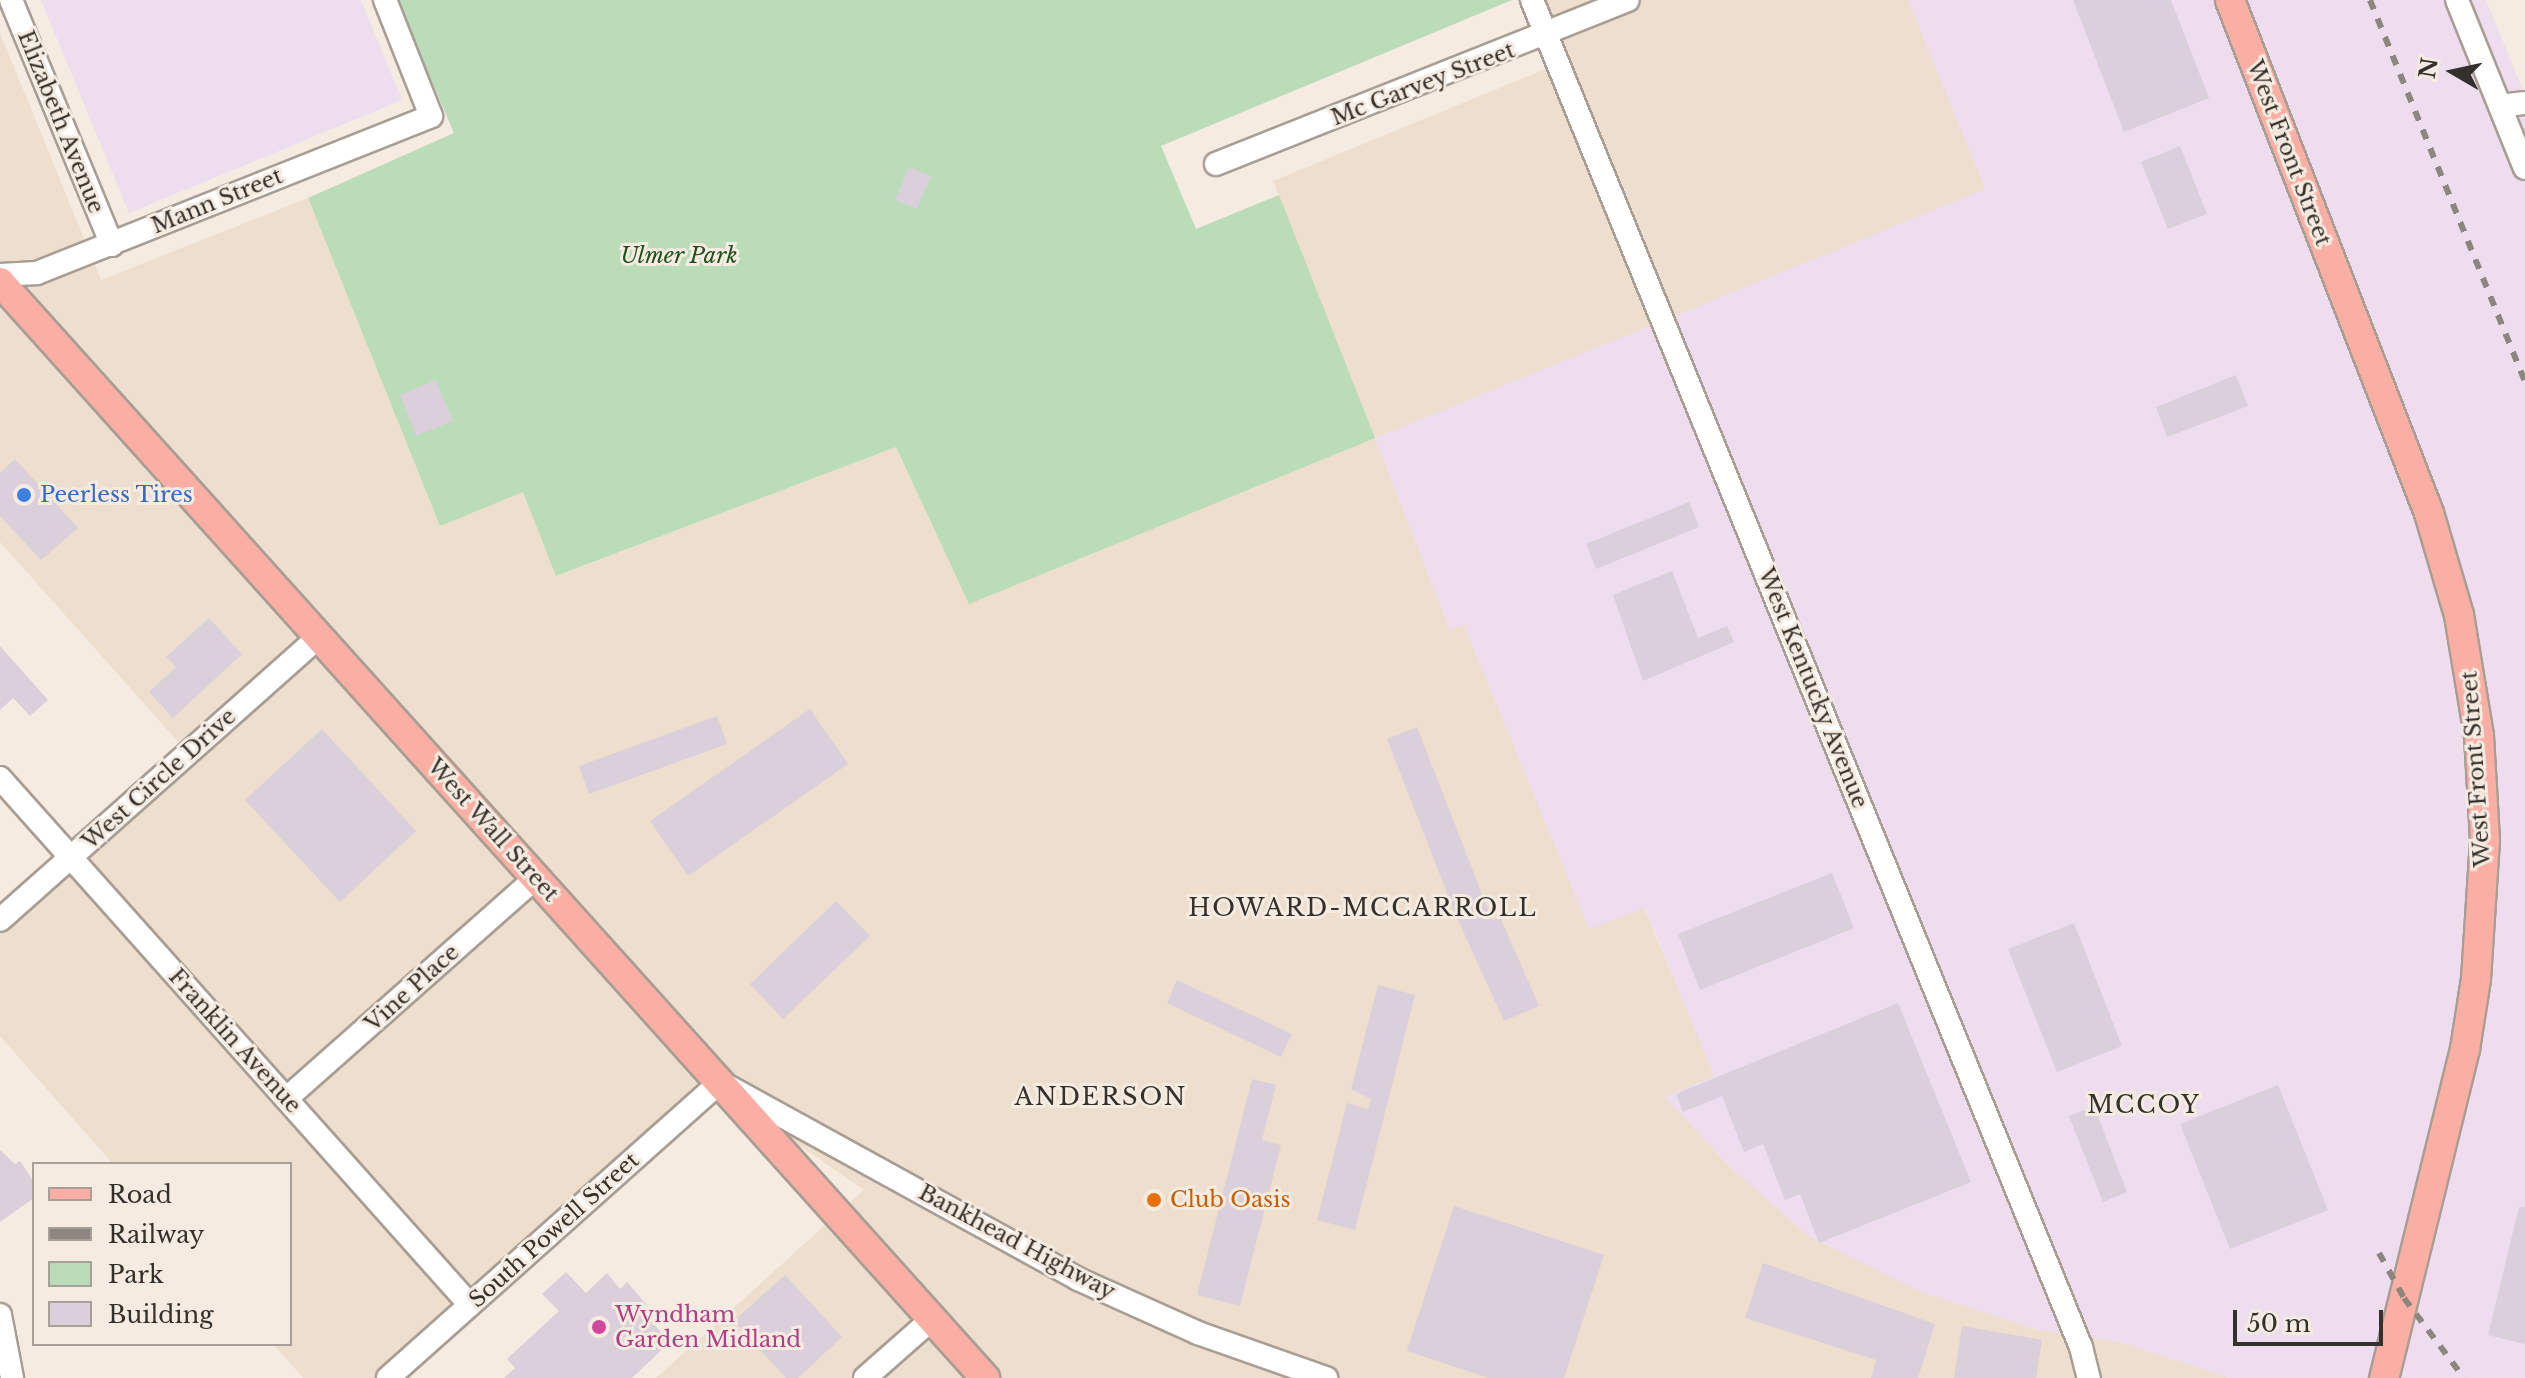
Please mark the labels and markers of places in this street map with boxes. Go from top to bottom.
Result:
place label: Peerless Tires [40,482,194,508]
marker: Peerless Tires [15,486,33,504]
place label: Club Oasis [1170,1187,1291,1213]
marker: Club Oasis [1145,1191,1163,1209]
place label: Wyndham Garden Midland [615,1301,801,1352]
marker: Wyndham Garden Midland [590,1318,608,1336]

